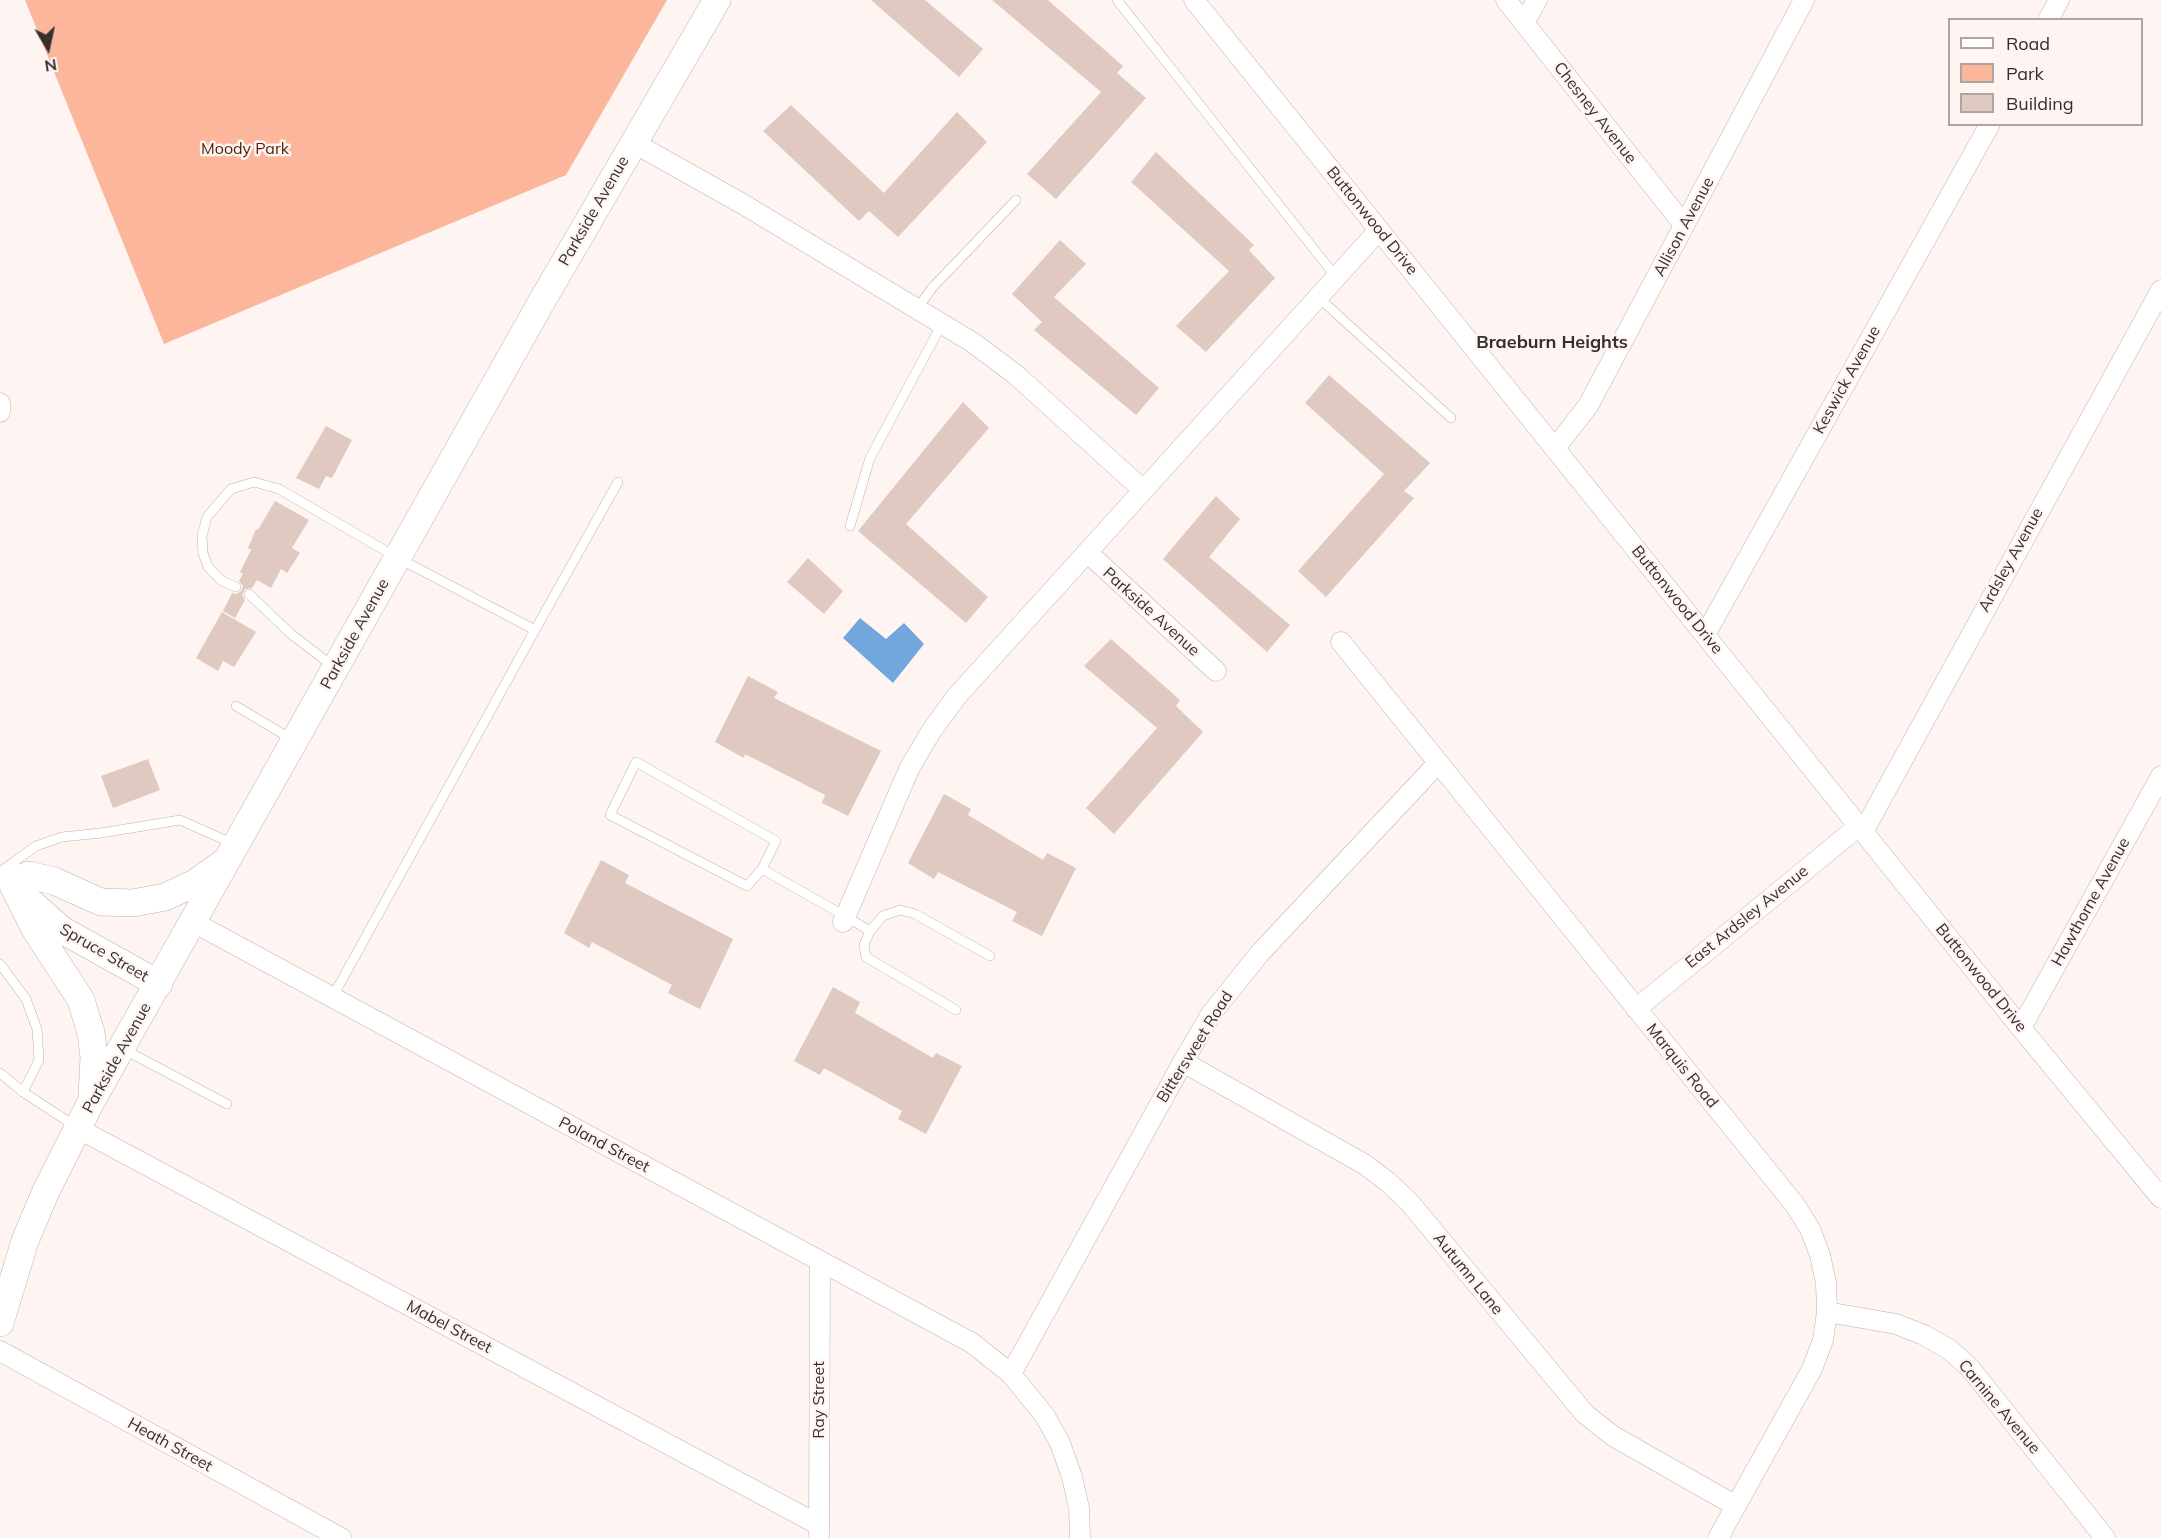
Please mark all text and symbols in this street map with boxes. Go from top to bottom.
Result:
north arrow [18,18,78,78]
legend [1948,18,2143,126]
text: Road [2006,32,2050,55]
text: N [43,55,58,77]
street label: Chesney Avenue [1549,58,1641,168]
text: Park [2006,62,2044,85]
text: Building [2006,92,2074,115]
park label: Moody Park [201,139,289,159]
street label: Parkside Avenue [555,153,633,269]
street label: Buttonwood Drive [1322,163,1422,279]
street label: Allison Avenue [1650,174,1718,280]
street label: Keswick Avenue [1809,323,1885,437]
district label: Braeburn Heights [1476,332,1628,354]
street label: Ardsley Avenue [1975,505,2047,615]
street label: Buttonwood Drive [1627,542,1727,658]
street label: Parkside Avenue [1099,564,1203,660]
street label: Parkside Avenue [317,575,393,693]
street label: Hawthorne Avenue [2048,834,2134,970]
street label: East Ardsley Avenue [1682,862,1812,972]
street label: Spruce Street [56,920,152,986]
street label: Buttonwood Drive [1931,920,2031,1036]
street label: Bittersweet Road [1153,988,1237,1106]
street label: Parkside Avenue [79,999,155,1117]
street label: Marquis Road [1642,1020,1722,1112]
street label: Poland Street [555,1113,653,1177]
street label: Autumn Lane [1429,1229,1507,1319]
street label: Mabel Street [403,1296,495,1358]
street label: Carnine Avenue [1954,1356,2044,1458]
street label: Ray Street [809,1361,829,1439]
street label: Heath Street [124,1414,216,1476]

